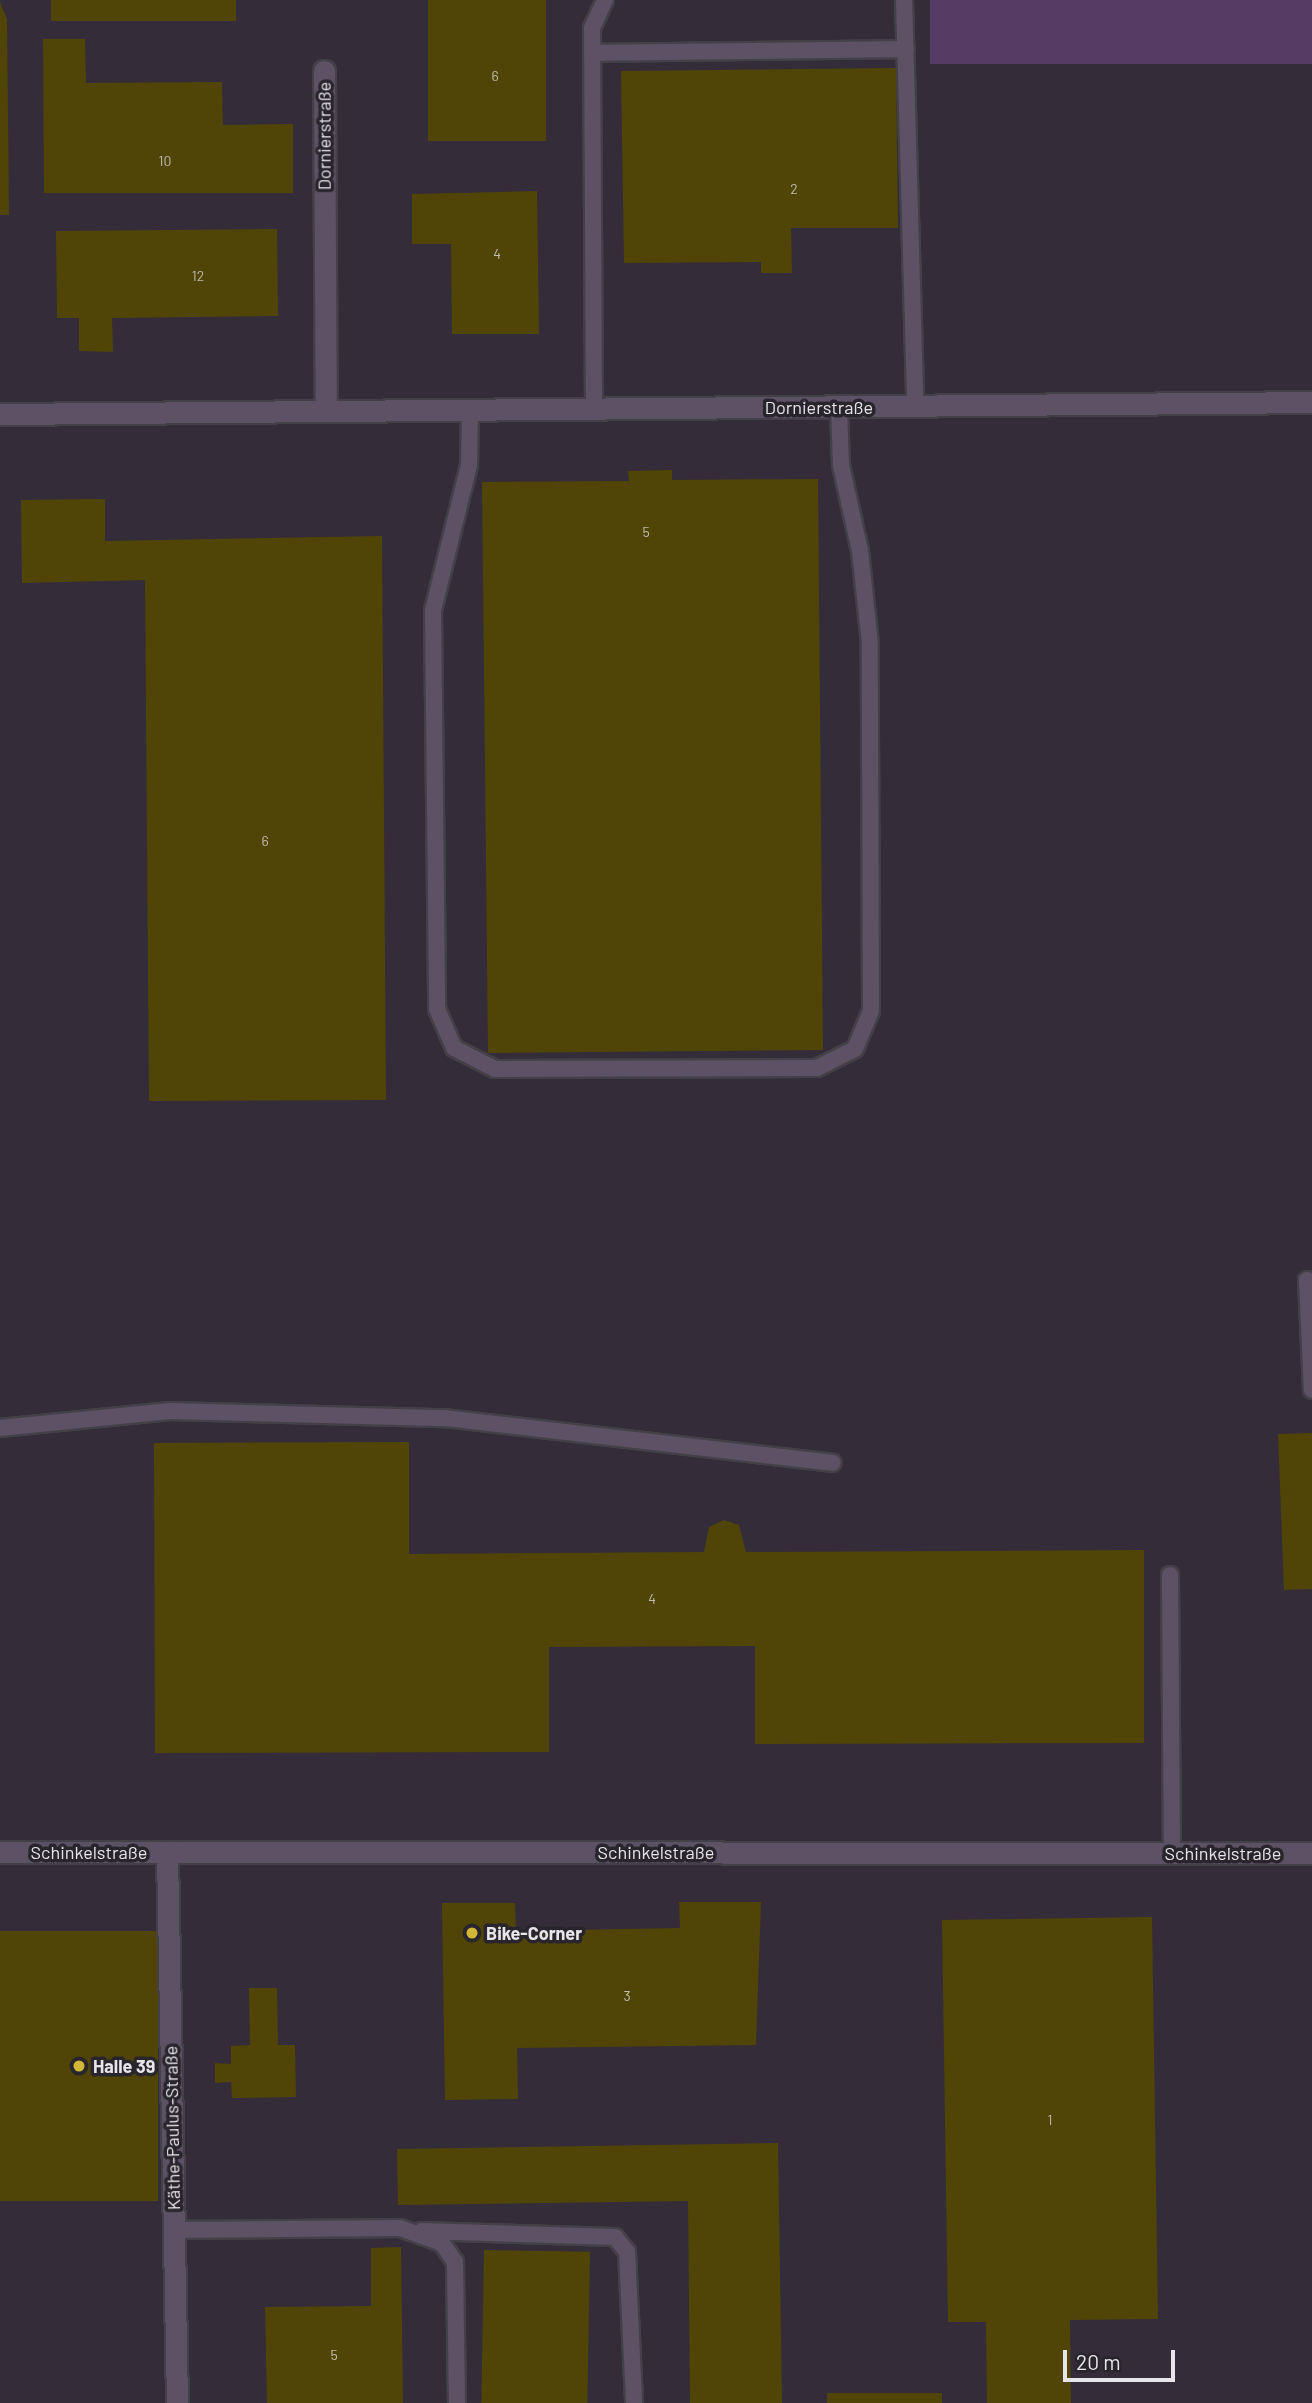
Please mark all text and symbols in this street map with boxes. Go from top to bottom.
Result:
house number: 6 [491,68,499,84]
street label: Dornierstraße [313,82,335,190]
house number: 10 [159,153,171,169]
house number: 2 [790,181,798,197]
house number: 4 [493,246,501,262]
house number: 12 [192,268,204,284]
street label: Dornierstraße [765,396,873,418]
house number: 5 [642,524,650,540]
house number: 6 [261,833,269,849]
house number: 4 [648,1591,656,1607]
street label: Schinkelstraße [31,1841,147,1863]
street label: Schinkelstraße [598,1841,714,1863]
street label: Schinkelstraße [1165,1842,1281,1864]
place label: Bike-Corner [486,1922,582,1944]
marker: Bike-Corner [464,1925,480,1941]
house number: 3 [623,1988,631,2004]
street label: Käthe-Paulus-Straße [160,2046,184,2210]
place label: Halle 39 [93,2055,155,2077]
marker: Halle 39 [71,2058,87,2074]
house number: 1 [1048,2112,1052,2128]
scale bar [1067,2336,1179,2380]
house number: 5 [330,2347,338,2363]
text: 20 m [1076,2349,1121,2374]

